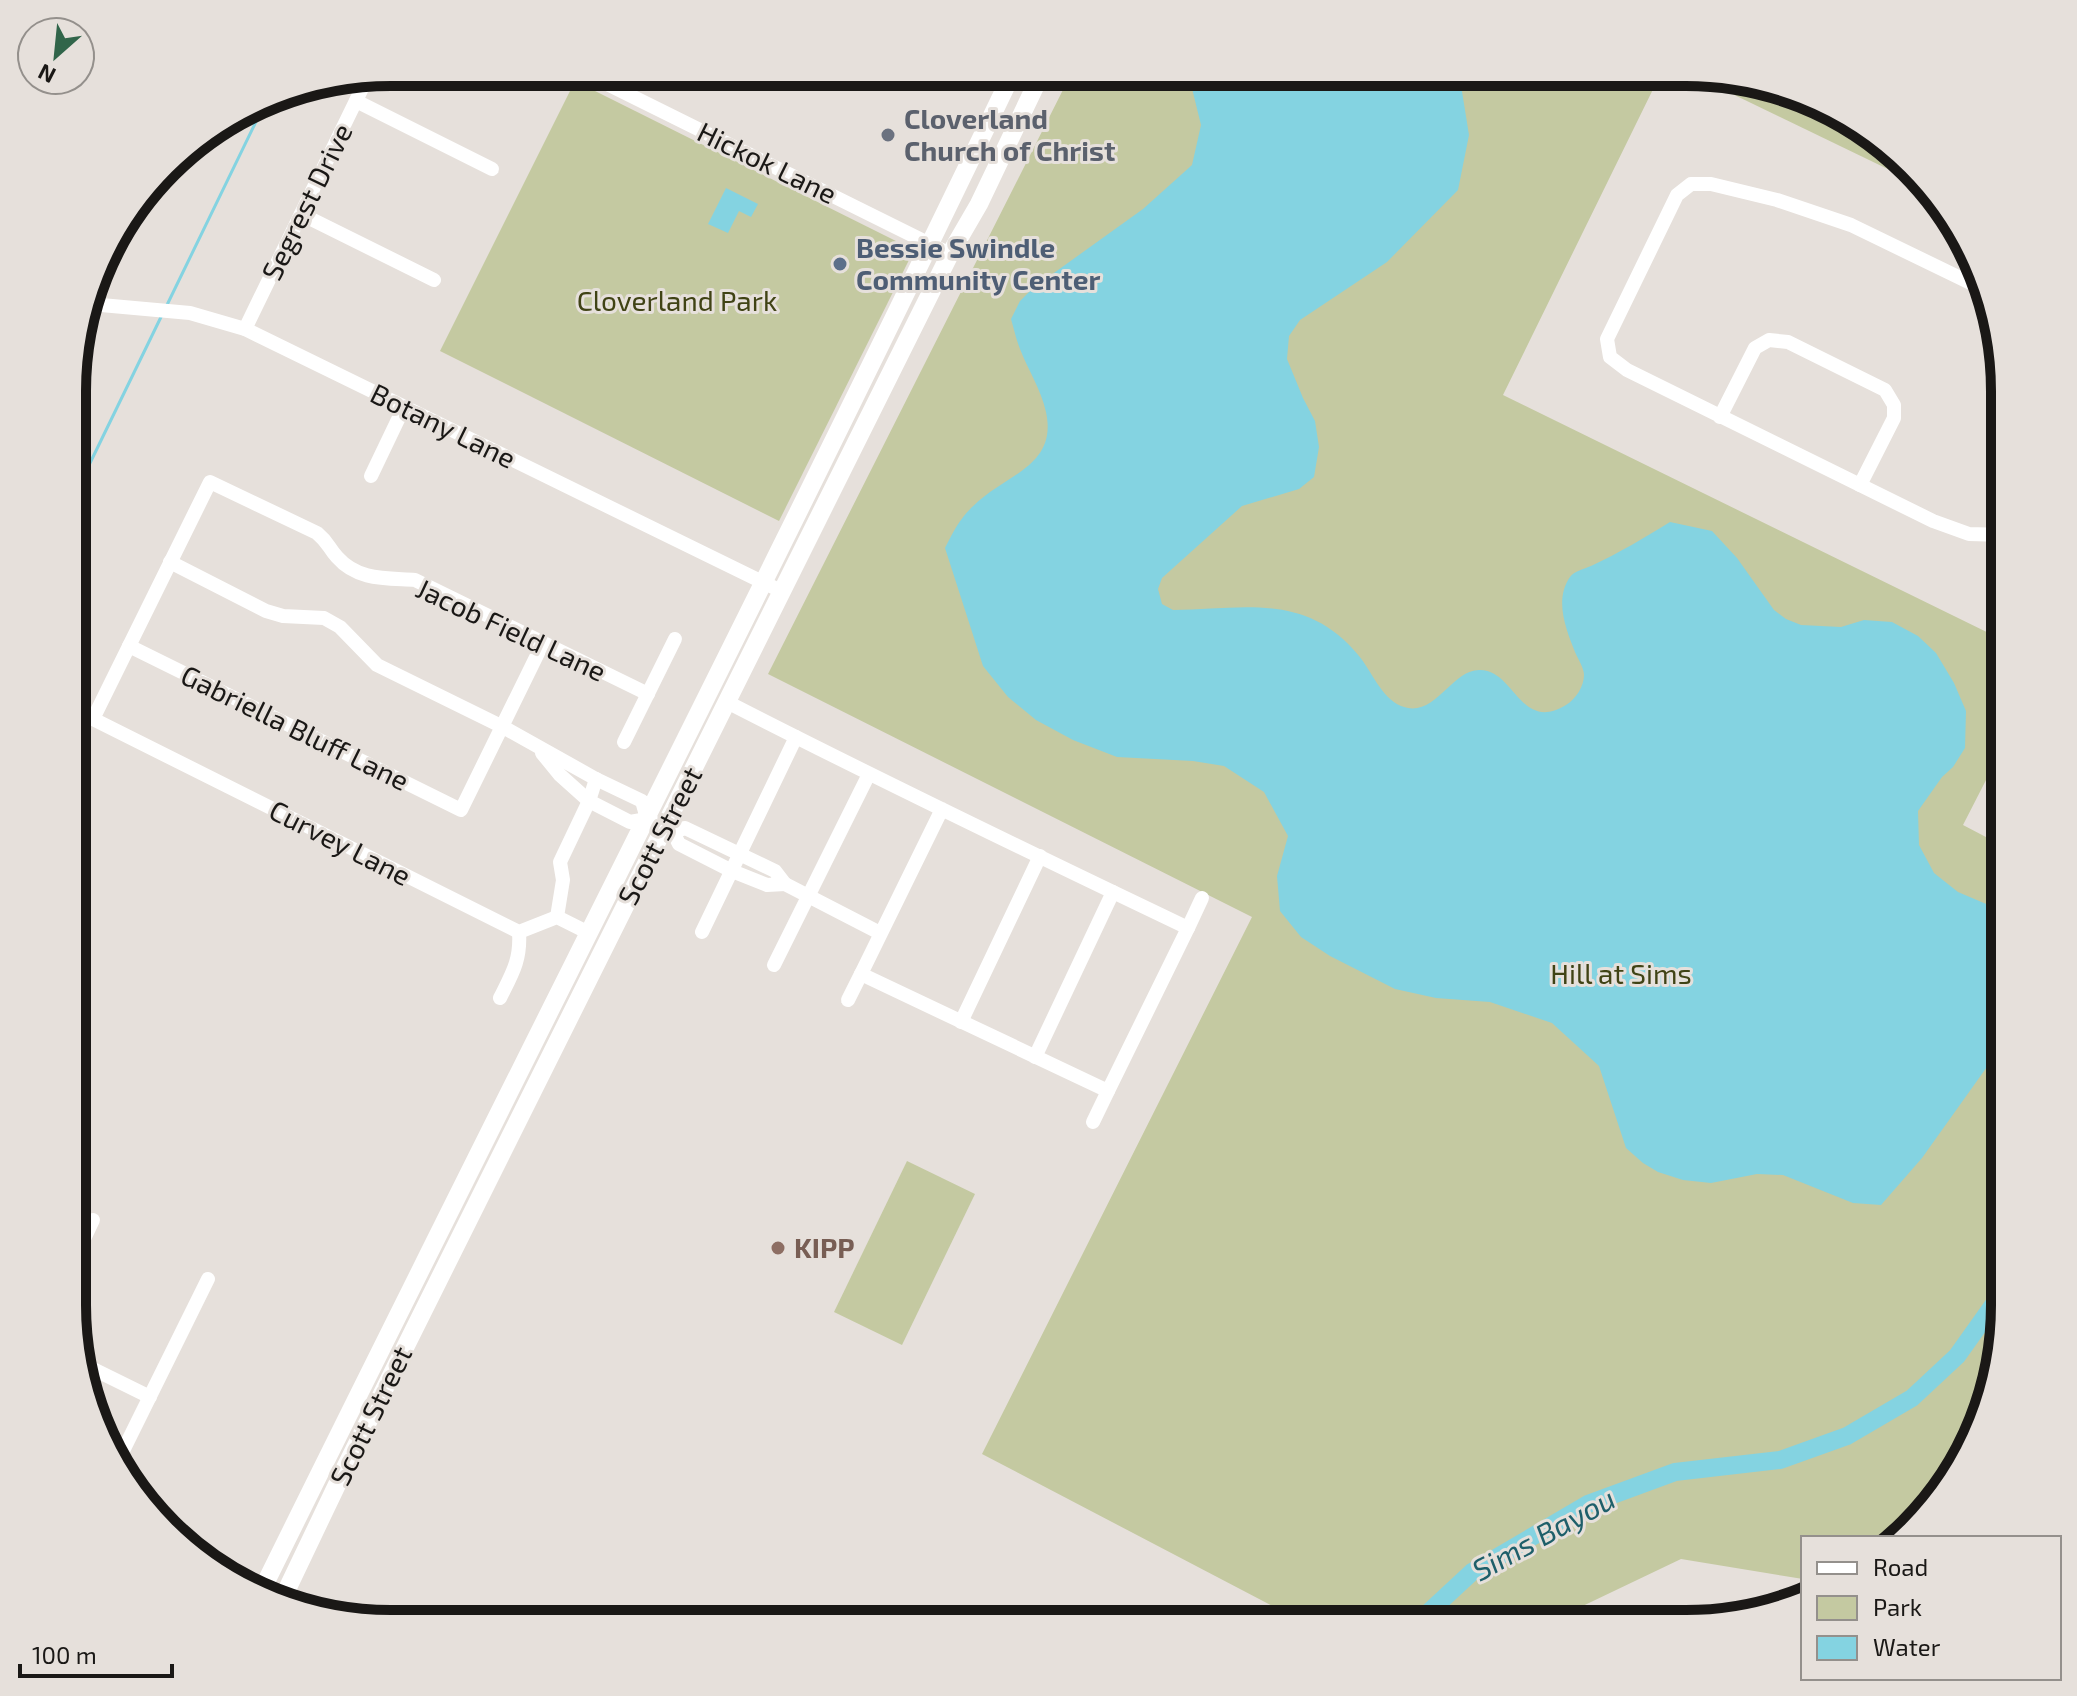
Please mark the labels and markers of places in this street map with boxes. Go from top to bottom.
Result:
place label: Cloverland Church of Christ [904,101,1115,167]
marker: Cloverland Church of Christ [879,126,897,144]
place label: Bessie Swindle Community Center [856,230,1101,296]
marker: Bessie Swindle Community Center [831,255,849,273]
place label: KIPP [794,1230,855,1264]
marker: KIPP [769,1239,787,1257]

